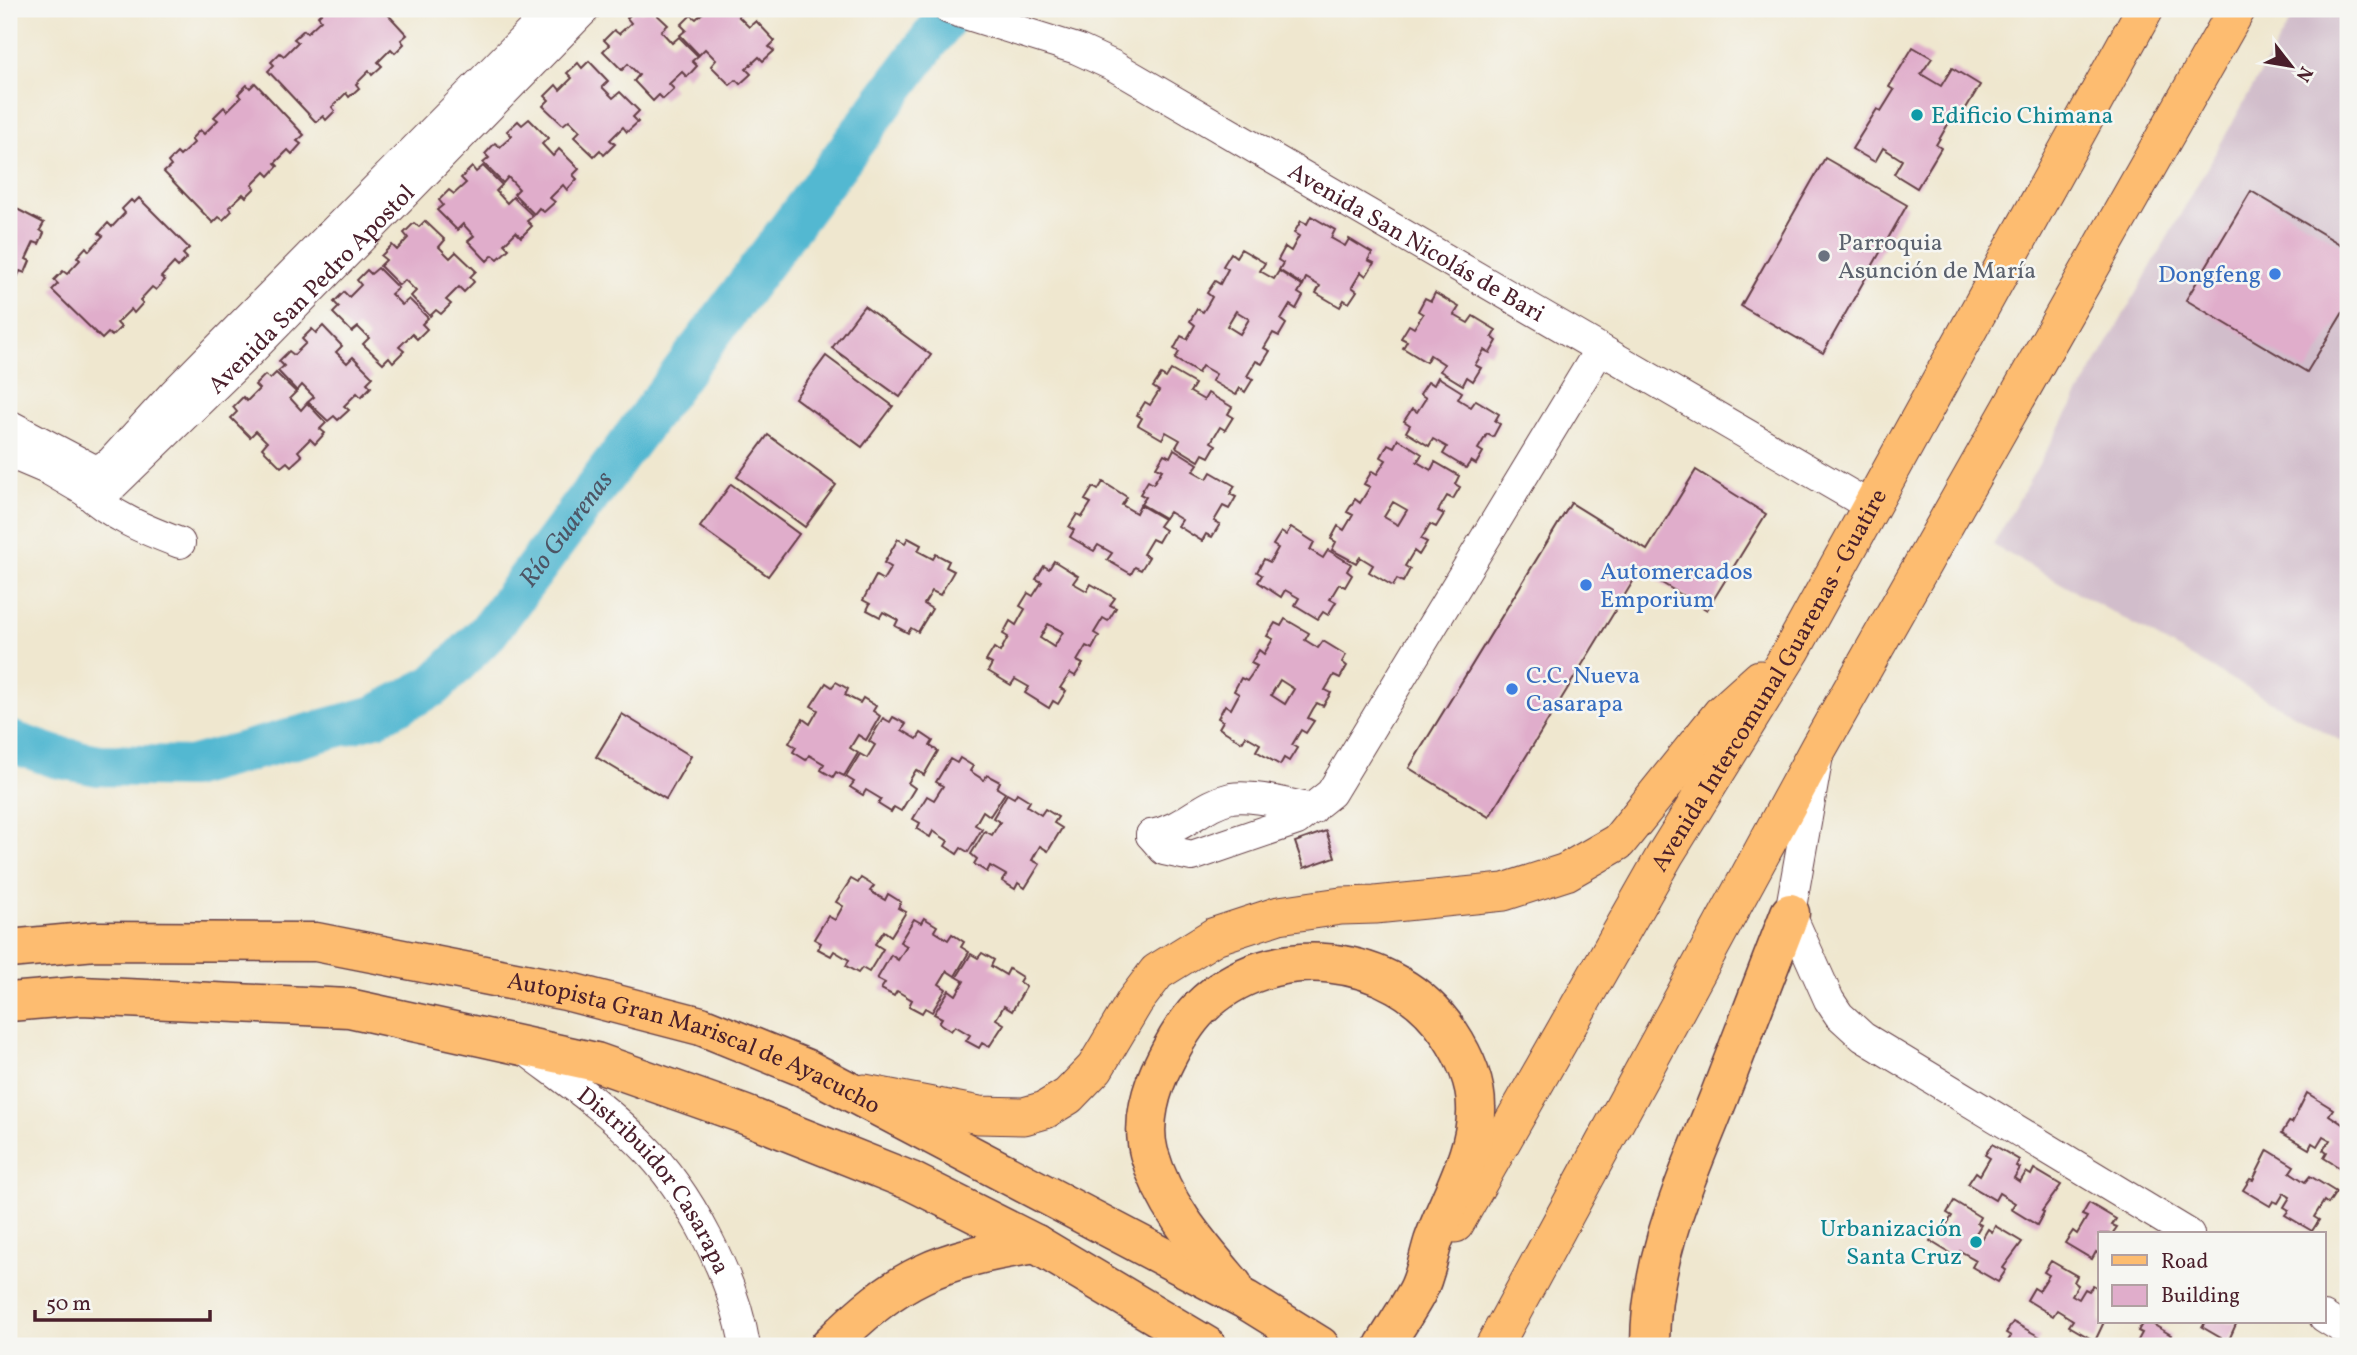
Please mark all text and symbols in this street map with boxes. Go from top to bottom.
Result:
north arrow [2256,32,2326,102]
text: N [2289,61,2319,87]
place label: Edificio Chimana [1931,100,2113,134]
marker: Edificio Chimana [1909,107,1925,123]
street label: Avenida San Nicolás de Bari [1281,156,1550,332]
street label: Avenida San Pedro Apostol [201,178,424,403]
place label: Parroquia Asunción de María [1838,227,2036,289]
marker: Parroquia Asunción de María [1816,248,1832,264]
place label: Dongfeng [2158,259,2261,293]
marker: Dongfeng [2267,266,2283,282]
water label: Río Guarenas [512,464,622,595]
street label: Avenida Intercomunal Guarenas - Guatire [1644,483,1897,879]
place label: Automercados Emporium [1600,556,1753,618]
marker: Automercados Emporium [1578,577,1594,593]
place label: C.C. Nueva Casarapa [1526,660,1640,722]
marker: C.C. Nueva Casarapa [1504,681,1520,697]
street label: Autopista Gran Mariscal de Ayacucho [504,965,886,1124]
street label: Distribuidor Casarapa [569,1080,737,1280]
place label: Urbanización Santa Cruz [1820,1213,1962,1275]
legend [2098,1232,2326,1324]
marker: Urbanización Santa Cruz [1968,1234,1984,1250]
text: Road [2161,1248,2208,1277]
scale bar [35,1278,210,1322]
text: Building [2161,1282,2240,1311]
text: 50 m [46,1290,91,1319]

